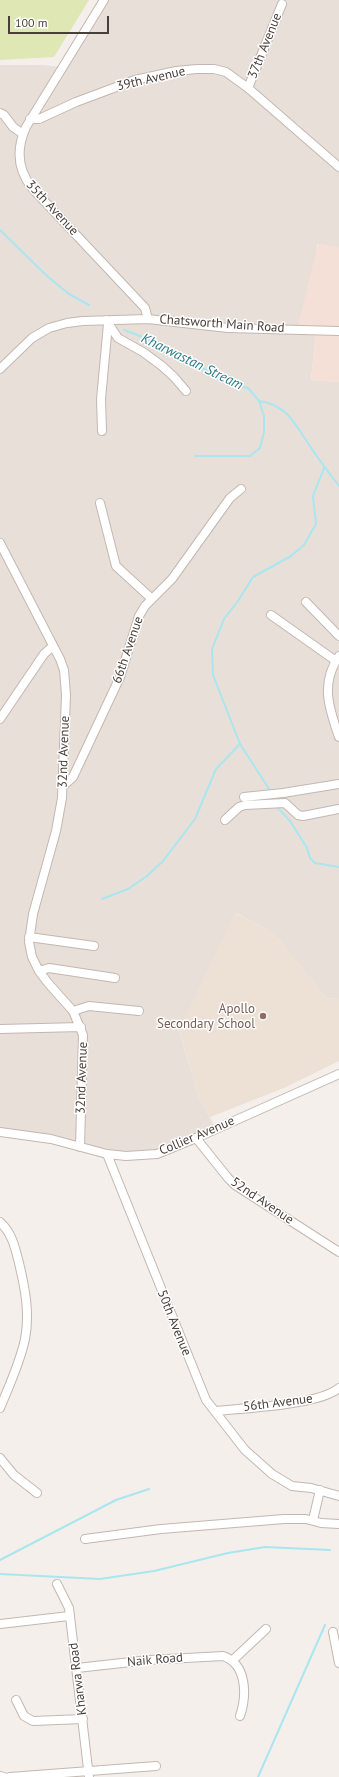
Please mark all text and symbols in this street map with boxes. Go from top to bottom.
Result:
scale bar [10,8,111,34]
street label: 37th Avenue [245,11,285,81]
text: 100 m [15,15,48,30]
street label: 39th Avenue [115,64,187,94]
street label: 35th Avenue [23,177,81,239]
street label: Chatsworth Main Road [159,312,285,336]
water label: Kharwastan Stream [138,330,246,394]
street label: 66th Avenue [109,614,147,686]
street label: 32nd Avenue [55,716,73,788]
place label: Apollo Secondary School [157,1001,255,1032]
marker: Apollo Secondary School [258,1011,268,1021]
street label: 32nd Avenue [73,1042,91,1114]
street label: Collier Avenue [157,1113,237,1159]
street label: 52nd Avenue [228,1174,296,1228]
street label: 50th Avenue [154,1288,194,1358]
street label: 56th Avenue [242,1391,314,1415]
street label: Kharwa Road [66,1642,90,1716]
street label: Naik Road [126,1650,184,1670]

